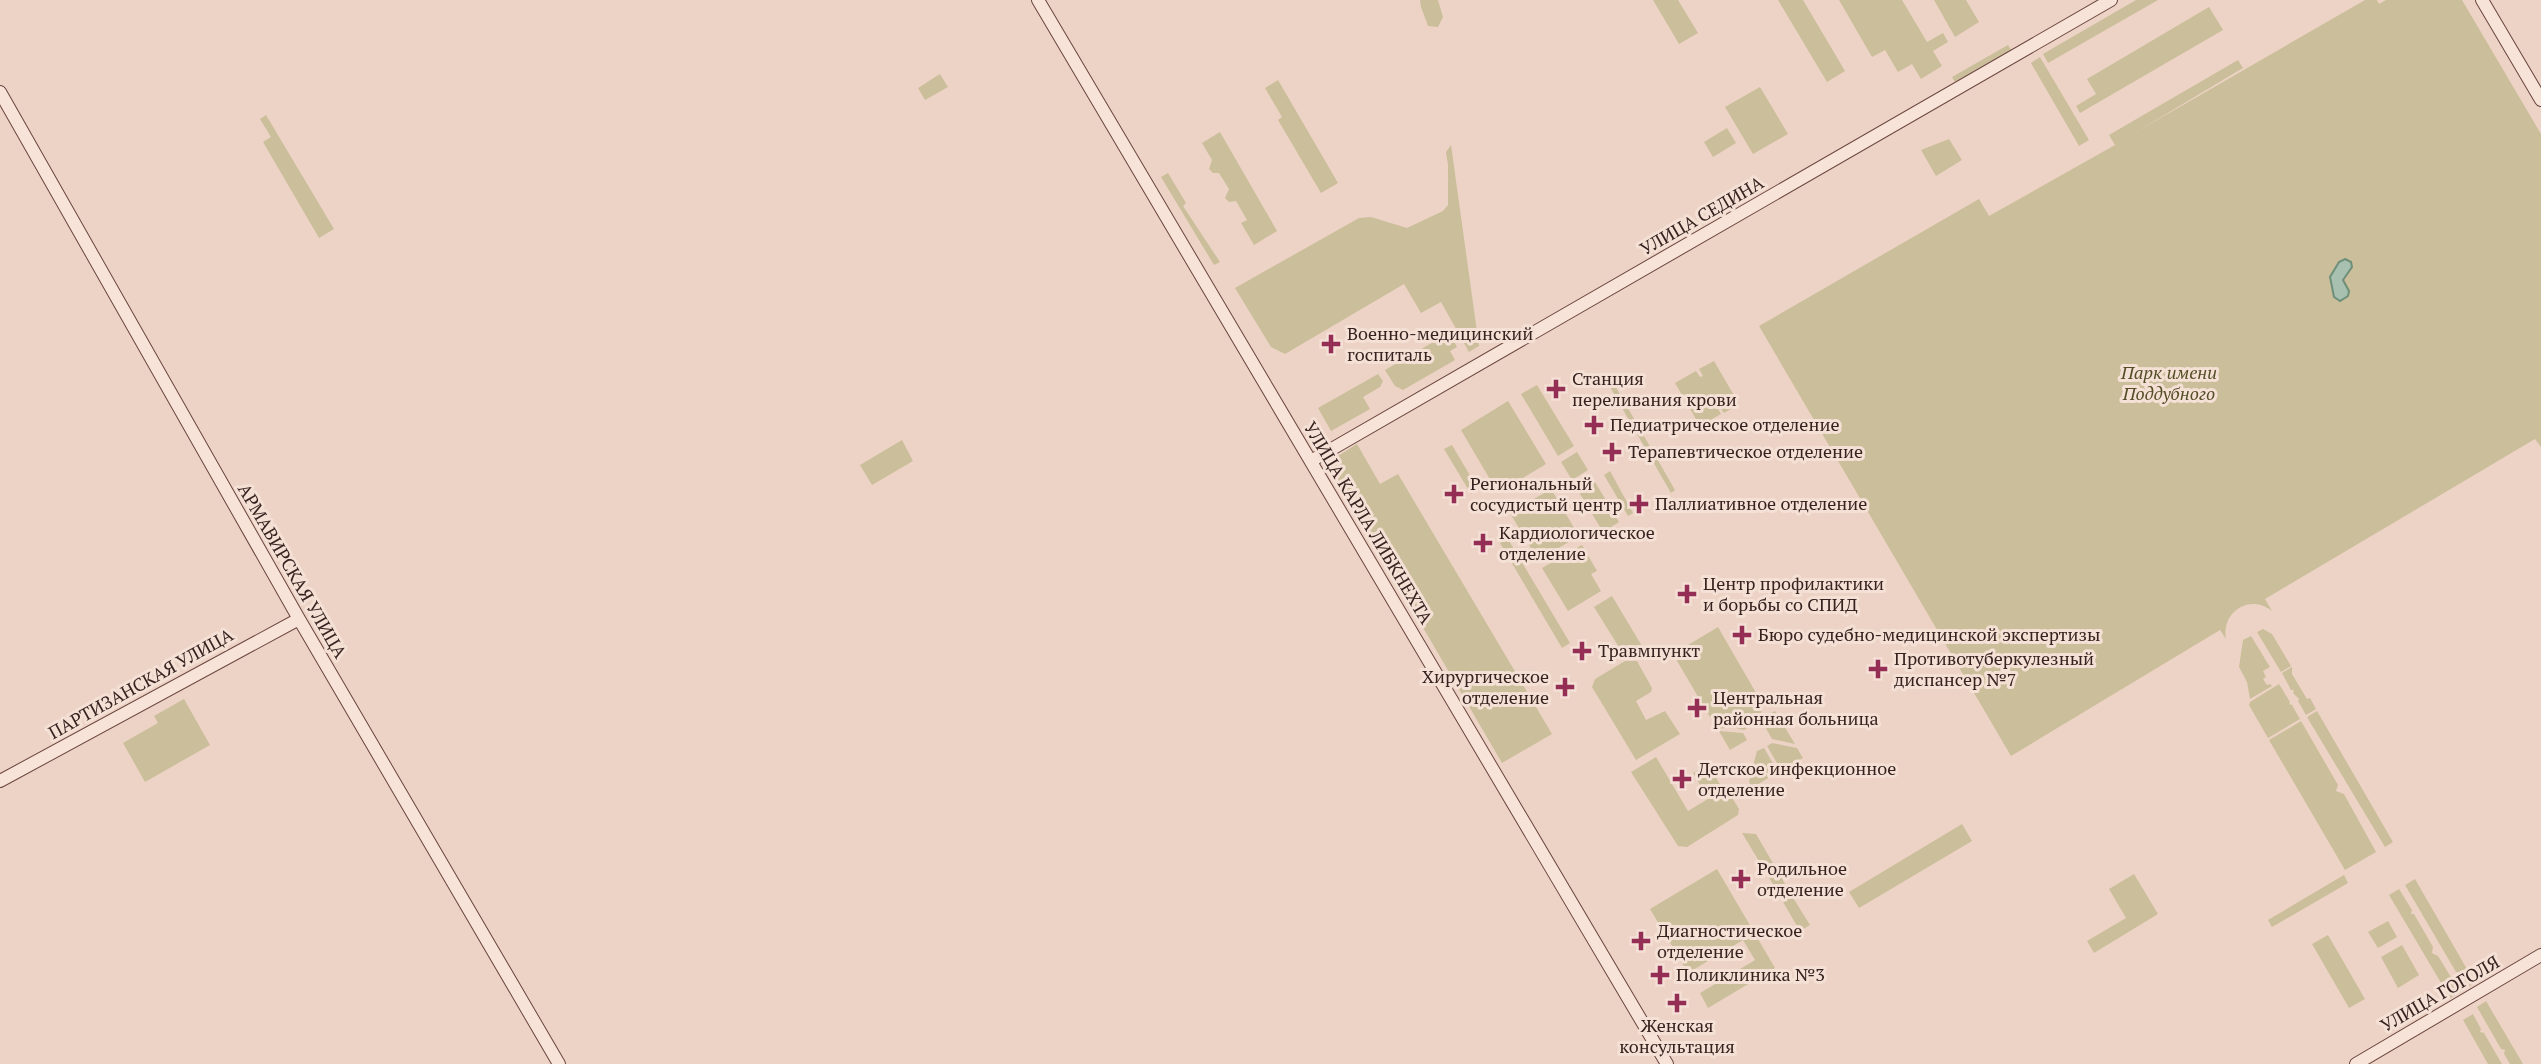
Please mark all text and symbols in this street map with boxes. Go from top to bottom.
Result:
street label: УЛИЦА СЕДИНА [1635,170,1768,260]
place label: Военно-медицинский госпиталь [1347,321,1533,366]
marker: Военно-медицинский госпиталь [1321,334,1341,354]
park label: Парк имени Поддубного [2120,360,2217,405]
place label: Станция переливания крови [1572,366,1737,411]
marker: Станция переливания крови [1546,379,1566,399]
place label: Педиатрическое отделение [1610,412,1839,436]
marker: Педиатрическое отделение [1584,415,1604,435]
street label: УЛИЦА КАРЛА ЛИБКНЕХТА [1299,417,1439,629]
place label: Терапевтическое отделение [1628,439,1863,463]
marker: Терапевтическое отделение [1602,442,1622,462]
place label: Региональный сосудистый центр [1470,471,1623,516]
street label: АРМАВИРСКАЯ УЛИЦА [233,479,353,663]
marker: Региональный сосудистый центр [1444,484,1464,504]
place label: Паллиативное отделение [1655,491,1867,515]
marker: Паллиативное отделение [1629,494,1649,514]
place label: Кардиологическое отделение [1499,520,1655,565]
marker: Кардиологическое отделение [1473,533,1493,553]
place label: Центр профилактики и борьбы со СПИД [1703,571,1884,616]
marker: Центр профилактики и борьбы со СПИД [1677,584,1697,604]
street label: ПАРТИЗАНСКАЯ УЛИЦА [44,622,238,744]
place label: Бюро судебно-медицинской экспертизы [1758,622,2100,646]
marker: Бюро судебно-медицинской экспертизы [1732,625,1752,645]
place label: Травмпункт [1598,638,1700,662]
marker: Травмпункт [1572,641,1592,661]
place label: Противотуберкулезный диспансер №7 [1894,646,2094,691]
marker: Противотуберкулезный диспансер №7 [1868,659,1888,679]
place label: Хирургическое отделение [1422,664,1549,709]
marker: Хирургическое отделение [1555,677,1575,697]
place label: Центральная районная больница [1713,685,1879,730]
marker: Центральная районная больница [1687,698,1707,718]
place label: Детское инфекционное отделение [1698,756,1896,801]
marker: Детское инфекционное отделение [1672,769,1692,789]
place label: Родильное отделение [1757,856,1847,901]
marker: Родильное отделение [1731,869,1751,889]
place label: Диагностическое отделение [1657,918,1802,963]
marker: Диагностическое отделение [1631,931,1651,951]
street label: УЛИЦА ГОГОЛЯ [2376,949,2503,1037]
place label: Поликлиника №3 [1676,962,1825,986]
marker: Поликлиника №3 [1650,965,1670,985]
marker: Женская консультация [1667,993,1687,1013]
place label: Женская консультация [1619,1013,1735,1058]

